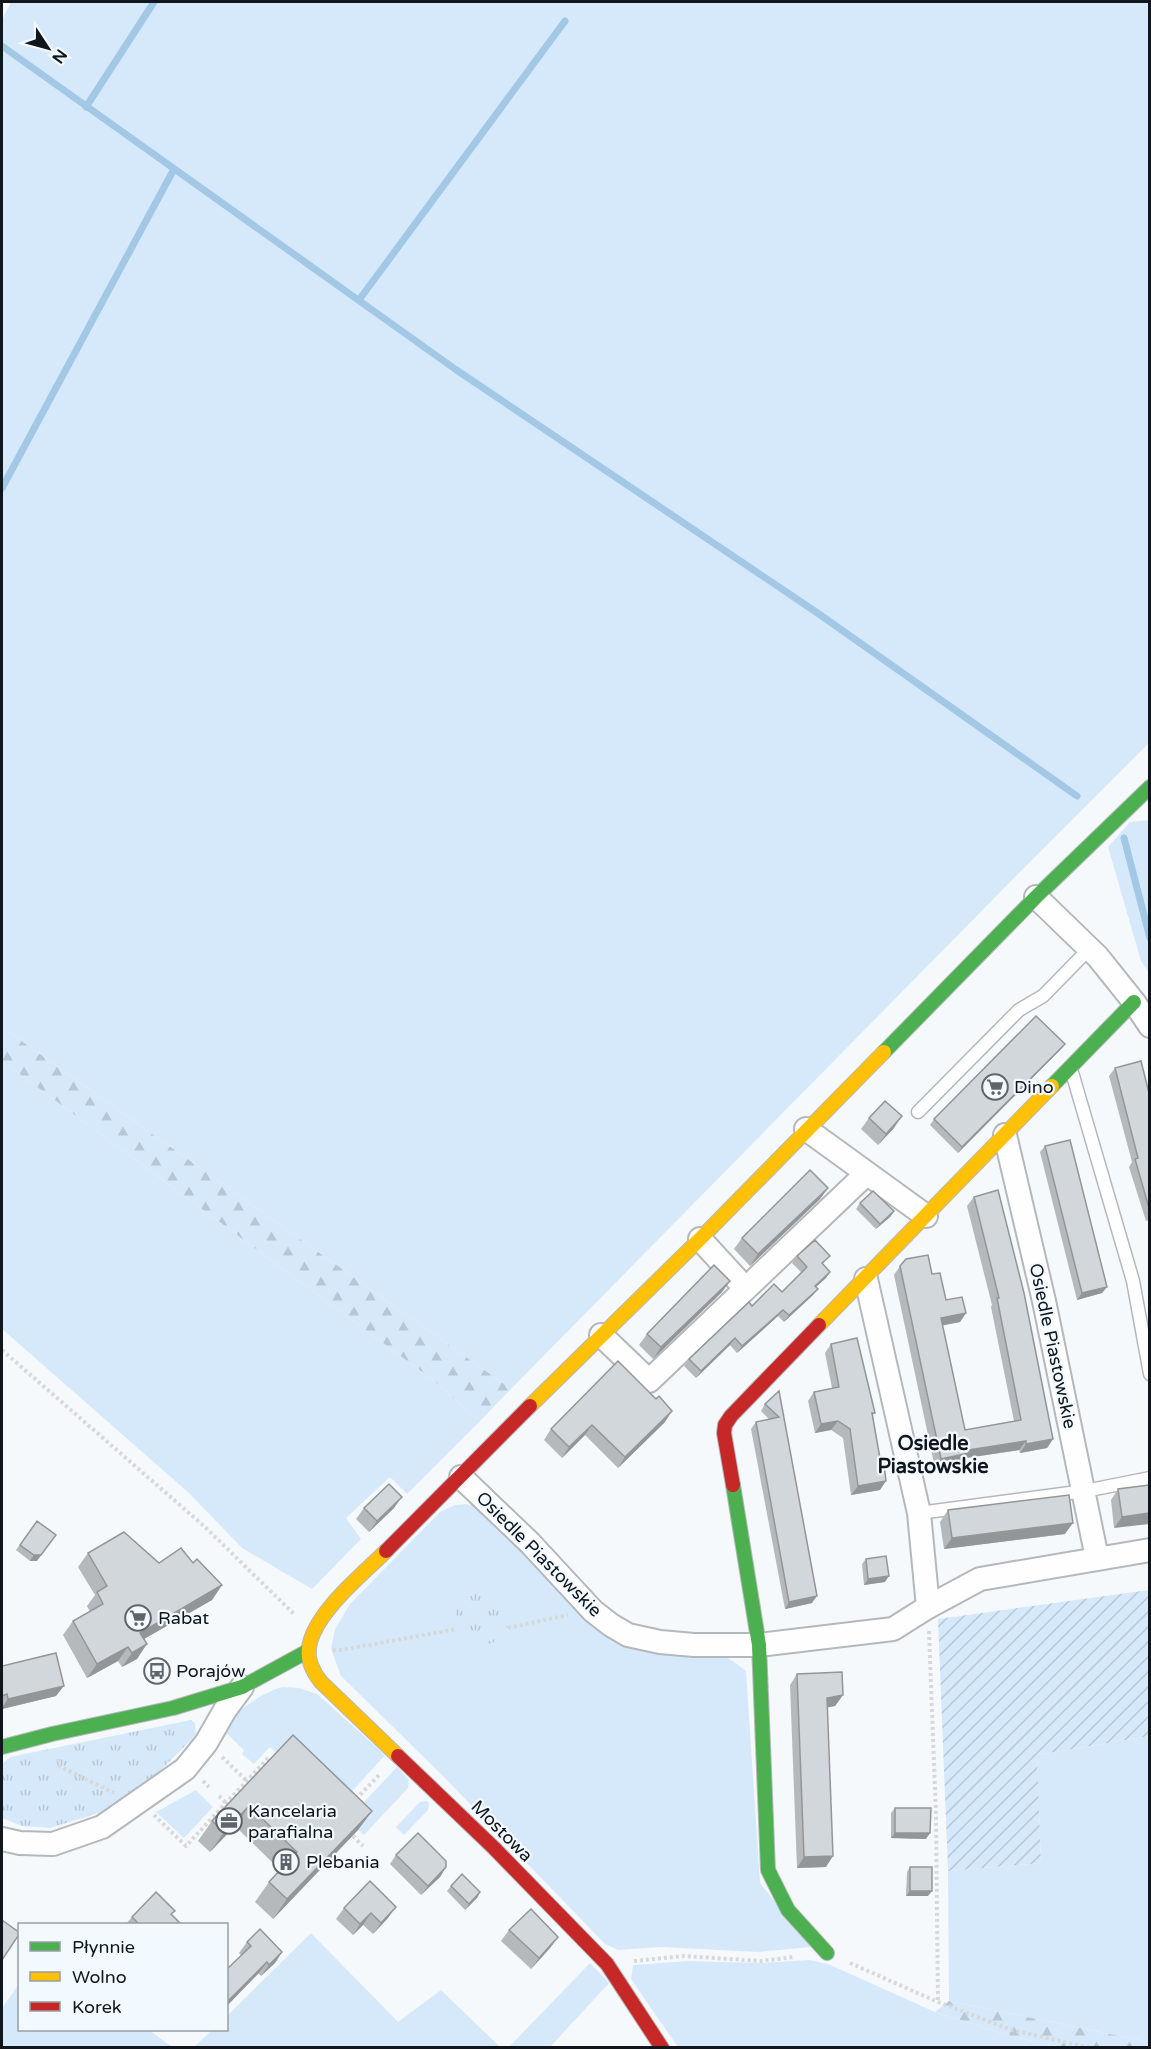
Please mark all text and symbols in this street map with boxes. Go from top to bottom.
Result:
north arrow [18,18,78,78]
text: N [47,45,71,67]
supermarket icon: Dino [980,1072,1010,1102]
place label: Dino [1014,1076,1054,1098]
street label: Osiedle Piastowskie [1025,1261,1081,1431]
district label: Osiedle Piastowskie [877,1432,989,1479]
street label: Osiedle Piastowskie [472,1487,606,1621]
supermarket icon: Rabat [123,1603,153,1633]
place label: Rabat [158,1607,209,1629]
bus stop icon: Porajów [142,1656,172,1686]
place label: Porajów [176,1660,245,1682]
street label: Mostowa [466,1795,538,1867]
place label: Kancelaria parafialna [248,1800,337,1843]
office icon: Kancelaria parafialna [214,1806,244,1836]
building icon: Plebania [271,1847,301,1877]
place label: Plebania [306,1851,380,1873]
legend [18,1923,228,2031]
text: Płynnie [72,1936,135,1958]
text: Wolno [72,1966,127,1988]
text: Korek [72,1996,122,2018]

